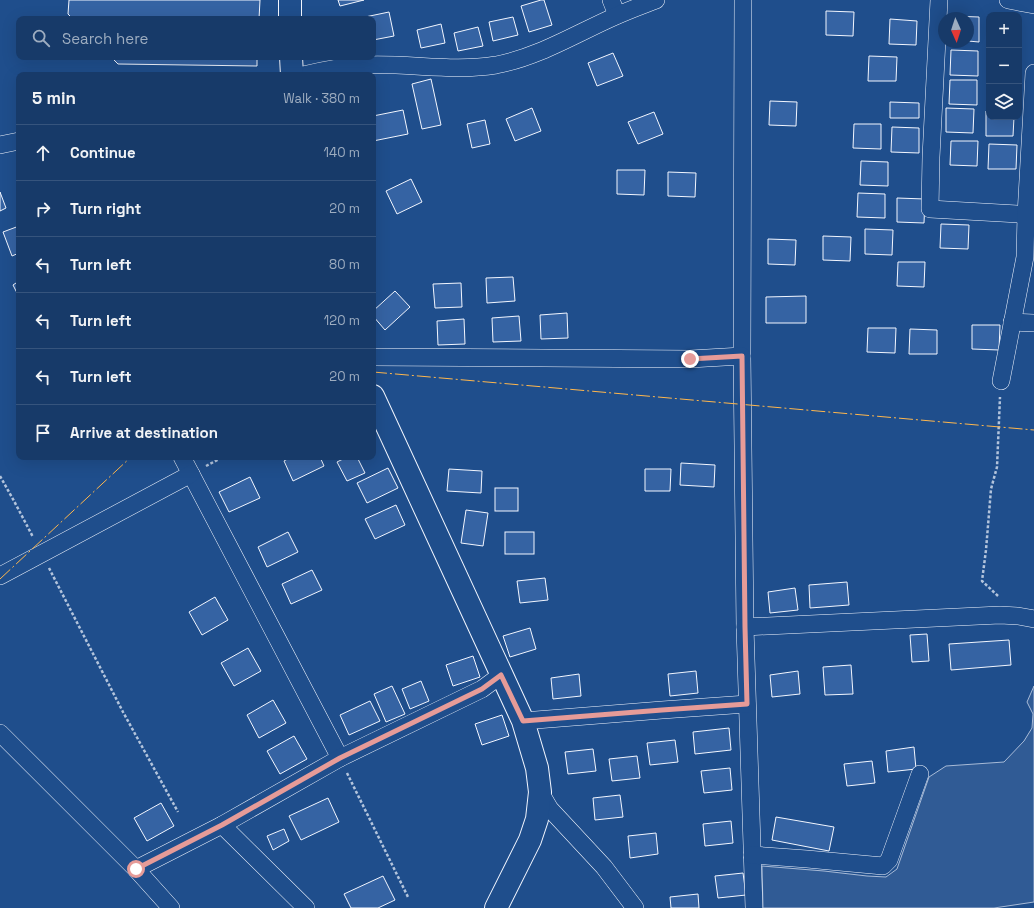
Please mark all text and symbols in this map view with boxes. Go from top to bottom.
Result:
north arrow [938,12,974,48]
map controls [986,12,1022,120]
button: + [986,12,1022,48]
search box [16,16,376,60]
icon: search [30,27,52,49]
text: Search here [62,29,148,48]
button: − [986,48,1022,84]
button: layers [986,84,1022,120]
text: 5 min [32,87,76,109]
text: Walk · 380 m [283,90,360,107]
icon: ahead [32,142,54,164]
text: Continue [70,143,136,162]
text: 140 m [324,144,360,161]
icon: right [32,198,54,220]
text: Turn right [70,199,141,218]
text: 20 m [329,200,360,217]
icon: left [32,254,54,276]
text: Turn left [70,255,132,274]
text: 80 m [329,256,360,273]
icon: left [32,310,54,332]
text: Turn left [70,311,132,330]
text: 120 m [324,312,360,329]
route end [681,350,699,368]
icon: left [32,366,54,388]
text: Turn left [70,367,132,386]
text: 20 m [329,368,360,385]
icon: arrive [32,422,54,444]
text: Arrive at destination [70,423,218,442]
route start [127,860,145,878]

